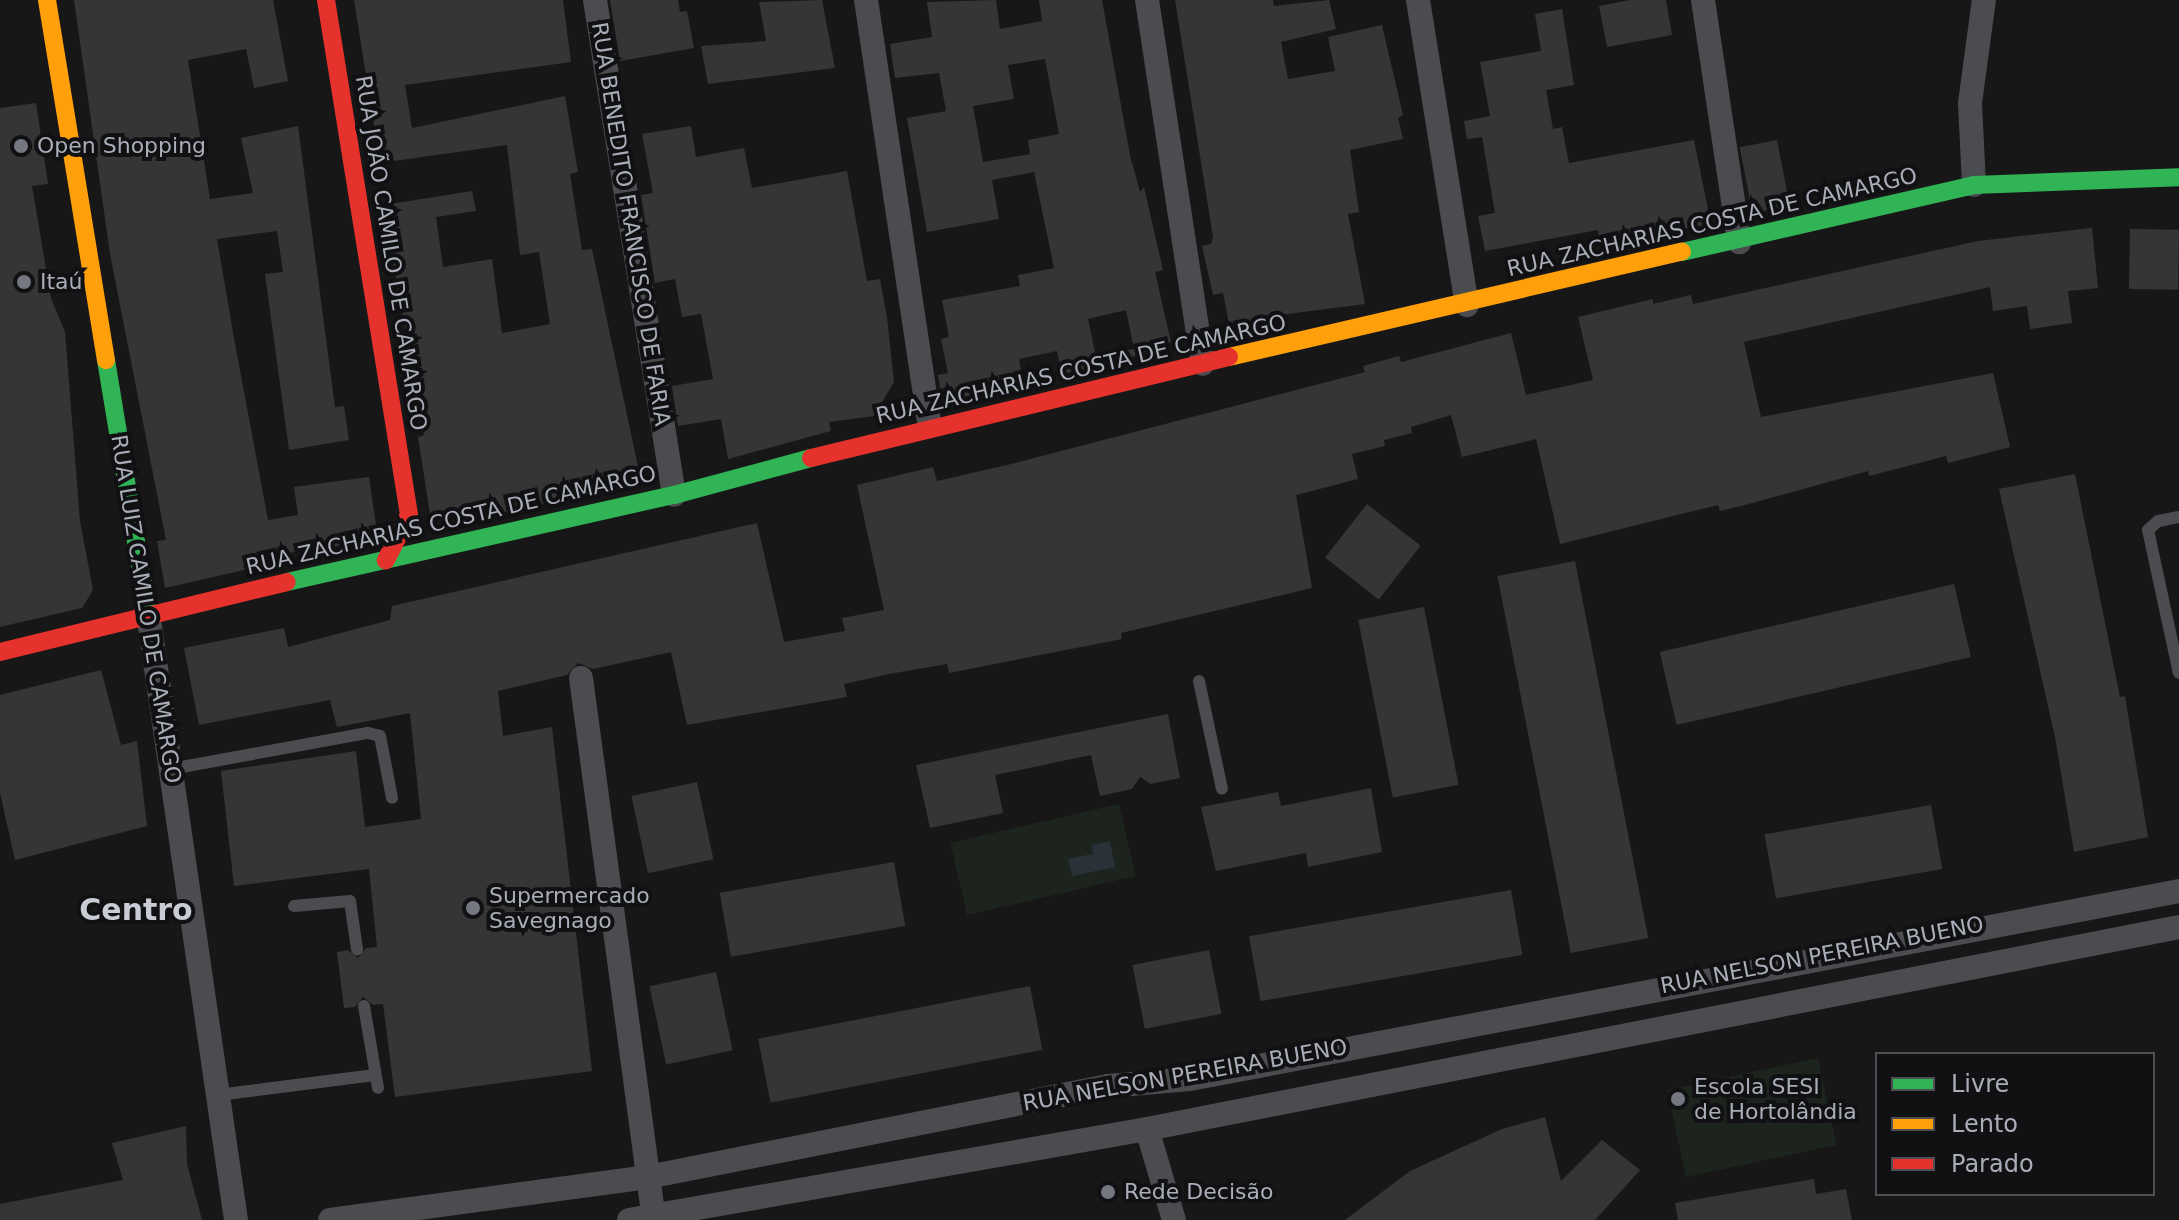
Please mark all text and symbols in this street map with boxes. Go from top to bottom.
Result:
street label: RUA BENEDITO FRANCISCO DE FARIA [586,20,676,428]
street label: RUA JOÃO CAMILO DE CAMARGO [350,73,432,433]
place label: Open Shopping [37,133,206,159]
marker: Open Shopping [12,137,30,155]
street label: RUA ZACHARIAS COSTA DE CAMARGO [1504,162,1920,282]
place label: Itaú [40,269,83,295]
marker: Itaú [15,273,33,291]
street label: RUA ZACHARIAS COSTA DE CAMARGO [873,309,1289,429]
street label: RUA LUIZ CAMILO DE CAMARGO [105,433,187,785]
street label: RUA ZACHARIAS COSTA DE CAMARGO [243,460,659,580]
place label: Supermercado Savegnago [489,882,650,934]
district label: Centro [79,892,193,928]
marker: Supermercado Savegnago [464,899,482,917]
street label: RUA NELSON PEREIRA BUENO [1658,911,1986,999]
street label: RUA NELSON PEREIRA BUENO [1021,1033,1349,1117]
legend [1875,1052,2155,1196]
text: Livre [1951,1070,2009,1098]
place label: Escola SESI de Hortolândia [1694,1073,1857,1124]
marker: Escola SESI de Hortolândia [1669,1090,1687,1108]
text: Lento [1951,1110,2018,1138]
text: Parado [1951,1150,2034,1178]
place label: Rede Decisão [1124,1179,1273,1205]
marker: Rede Decisão [1099,1183,1117,1201]

